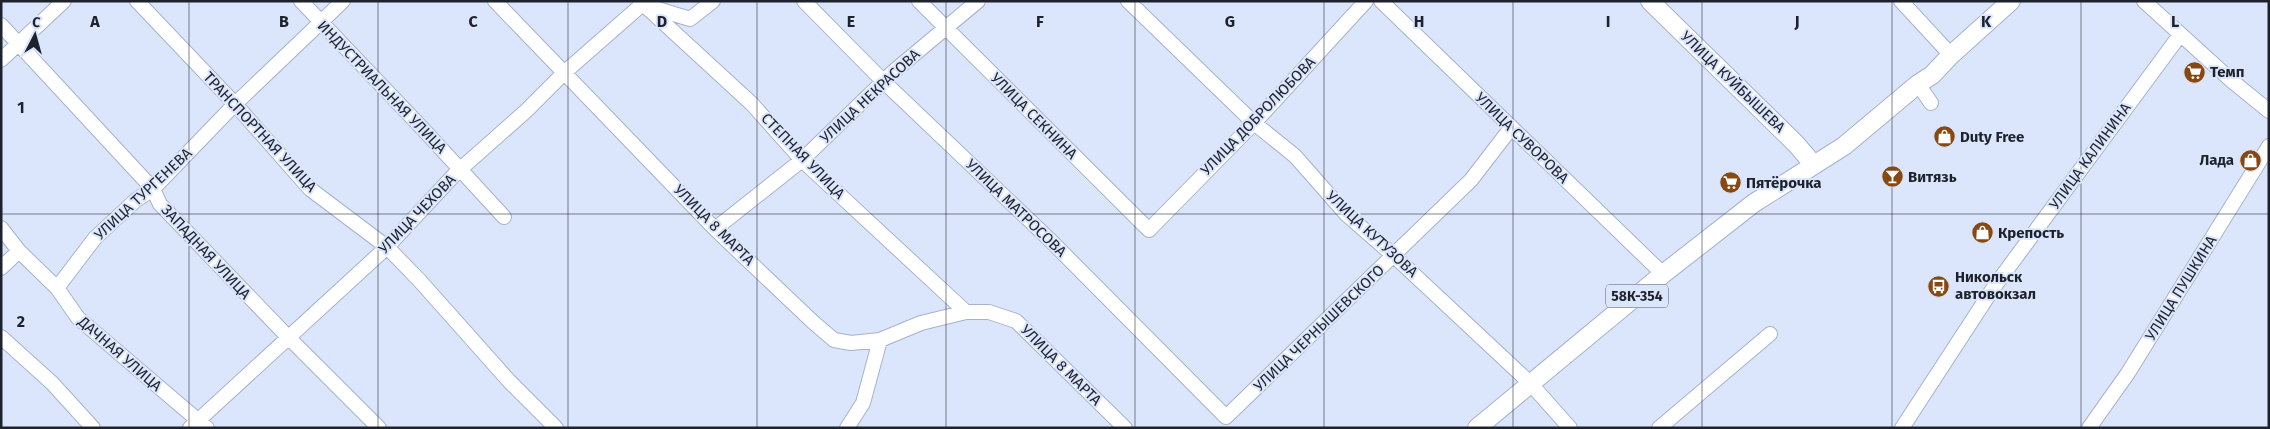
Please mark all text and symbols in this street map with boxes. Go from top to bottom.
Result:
north arrow [10,10,60,60]
text: A [89,12,100,31]
text: B [279,12,289,31]
text: C [468,12,478,31]
text: D [657,12,667,31]
text: E [847,12,855,31]
text: F [1036,12,1044,31]
text: G [1225,12,1235,31]
text: H [1414,12,1424,31]
text: I [1606,12,1610,31]
text: J [1793,12,1800,31]
text: K [1981,12,1992,31]
text: L [2171,12,2179,31]
text: С [31,14,41,31]
street label: ИНДУСТРИАЛЬНАЯ УЛИЦА [314,17,451,158]
street label: УЛИЦА КУЙБЫШЕВА [1677,28,1789,137]
street label: УЛИЦА НЕКРАСОВА [816,45,924,147]
street label: УЛИЦА ДОБРОЛЮБОВА [1197,53,1319,179]
supermarket icon: Темп [2182,60,2206,84]
place label: Темп [2210,63,2244,81]
street label: ТРАНСПОРТНАЯ УЛИЦА [200,68,321,196]
street label: УЛИЦА СЕКНИНА [987,69,1081,163]
street label: УЛИЦА СУВОРОВА [1471,89,1573,187]
text: 1 [17,98,25,117]
street label: УЛИЦА КАЛИНИНА [2045,99,2135,213]
street label: СТЕПНАЯ УЛИЦА [757,109,849,203]
shop icon: Duty Free [1932,125,1956,149]
place label: Duty Free [1960,128,2024,146]
street label: УЛИЦА ТУРГЕНЕВА [91,144,196,244]
shop icon: Лада [2238,148,2262,172]
place label: Лада [2199,151,2234,169]
street label: УЛИЦА МАТРОСОВА [962,155,1070,261]
bar icon: Витязь [1880,165,1904,189]
place label: Витязь [1908,168,1957,186]
street label: УЛИЦА ЧЕХОВА [375,170,460,257]
supermarket icon: Пятёрочка [1718,171,1742,195]
place label: Пятёрочка [1746,174,1822,192]
street label: УЛИЦА 8 МАРТА [670,181,758,269]
street label: УЛИЦА КУТУЗОВА [1322,187,1422,281]
street label: ЗАПАДНАЯ УЛИЦА [158,201,255,303]
shop icon: Крепость [1970,221,1994,245]
place label: Крепость [1998,224,2064,242]
street label: УЛИЦА ПУШКИНА [2141,232,2221,344]
street label: УЛИЦА ЧЕРНЫШЕВСКОГО [1250,261,1388,395]
place label: Никольск автовокзал [1955,268,2036,303]
bus stop icon: Никольск автовокзал [1927,274,1951,298]
road number: 58К-354 [1606,284,1668,308]
text: 2 [17,312,25,331]
street label: ДАЧНАЯ УЛИЦА [74,312,166,395]
street label: УЛИЦА 8 МАРТА [1017,321,1105,409]

